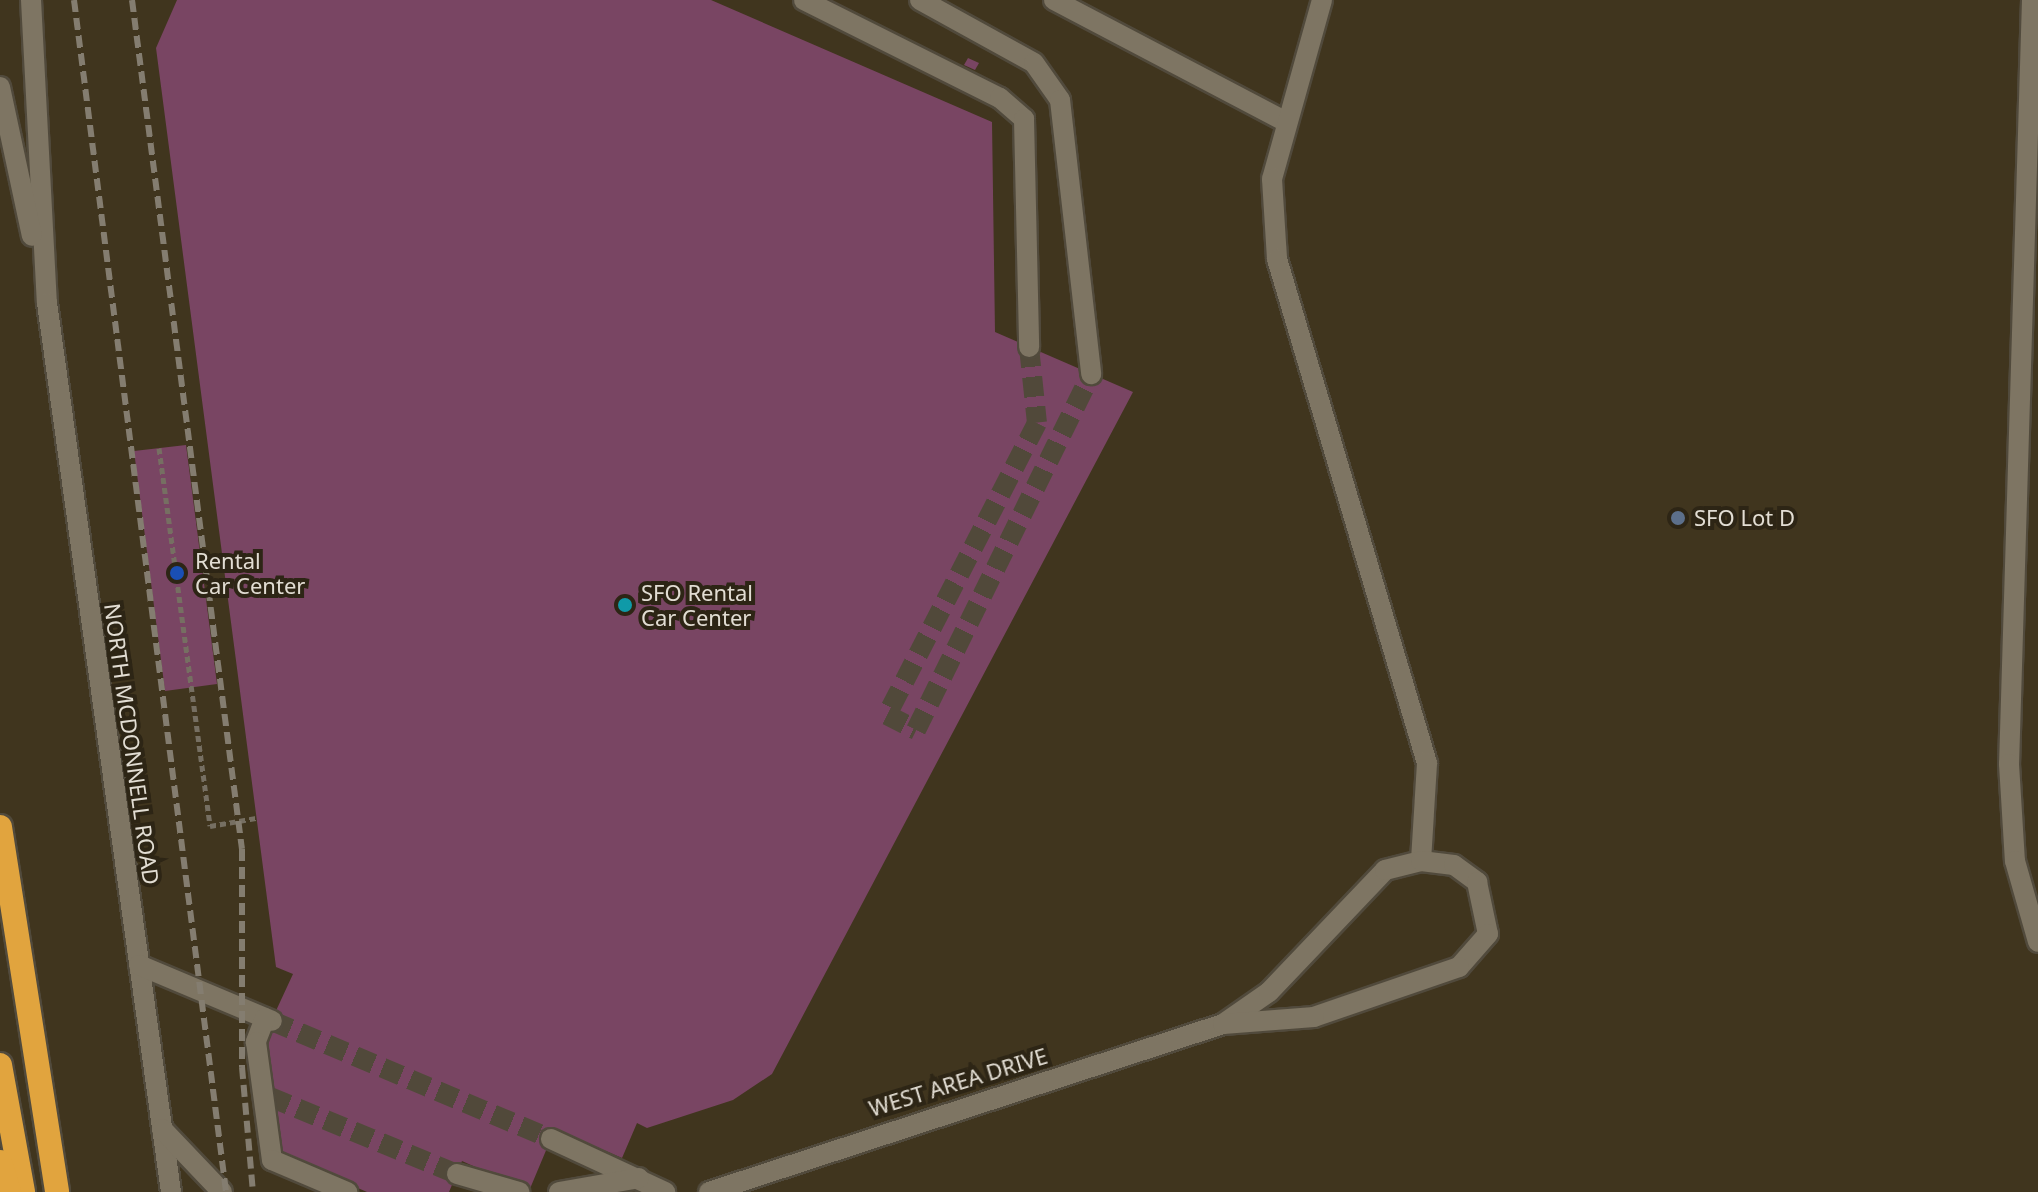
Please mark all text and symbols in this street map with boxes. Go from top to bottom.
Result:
place label: SFO Lot D [1694,505,1795,531]
marker: SFO Lot D [1669,509,1687,527]
place label: Rental Car Center [195,547,305,598]
marker: Rental Car Center [166,562,188,584]
place label: SFO Rental Car Center [641,579,753,630]
marker: SFO Rental Car Center [616,596,634,614]
street label: NORTH MCDONNELL ROAD [99,602,165,886]
street label: WEST AREA DRIVE [866,1042,1050,1122]

